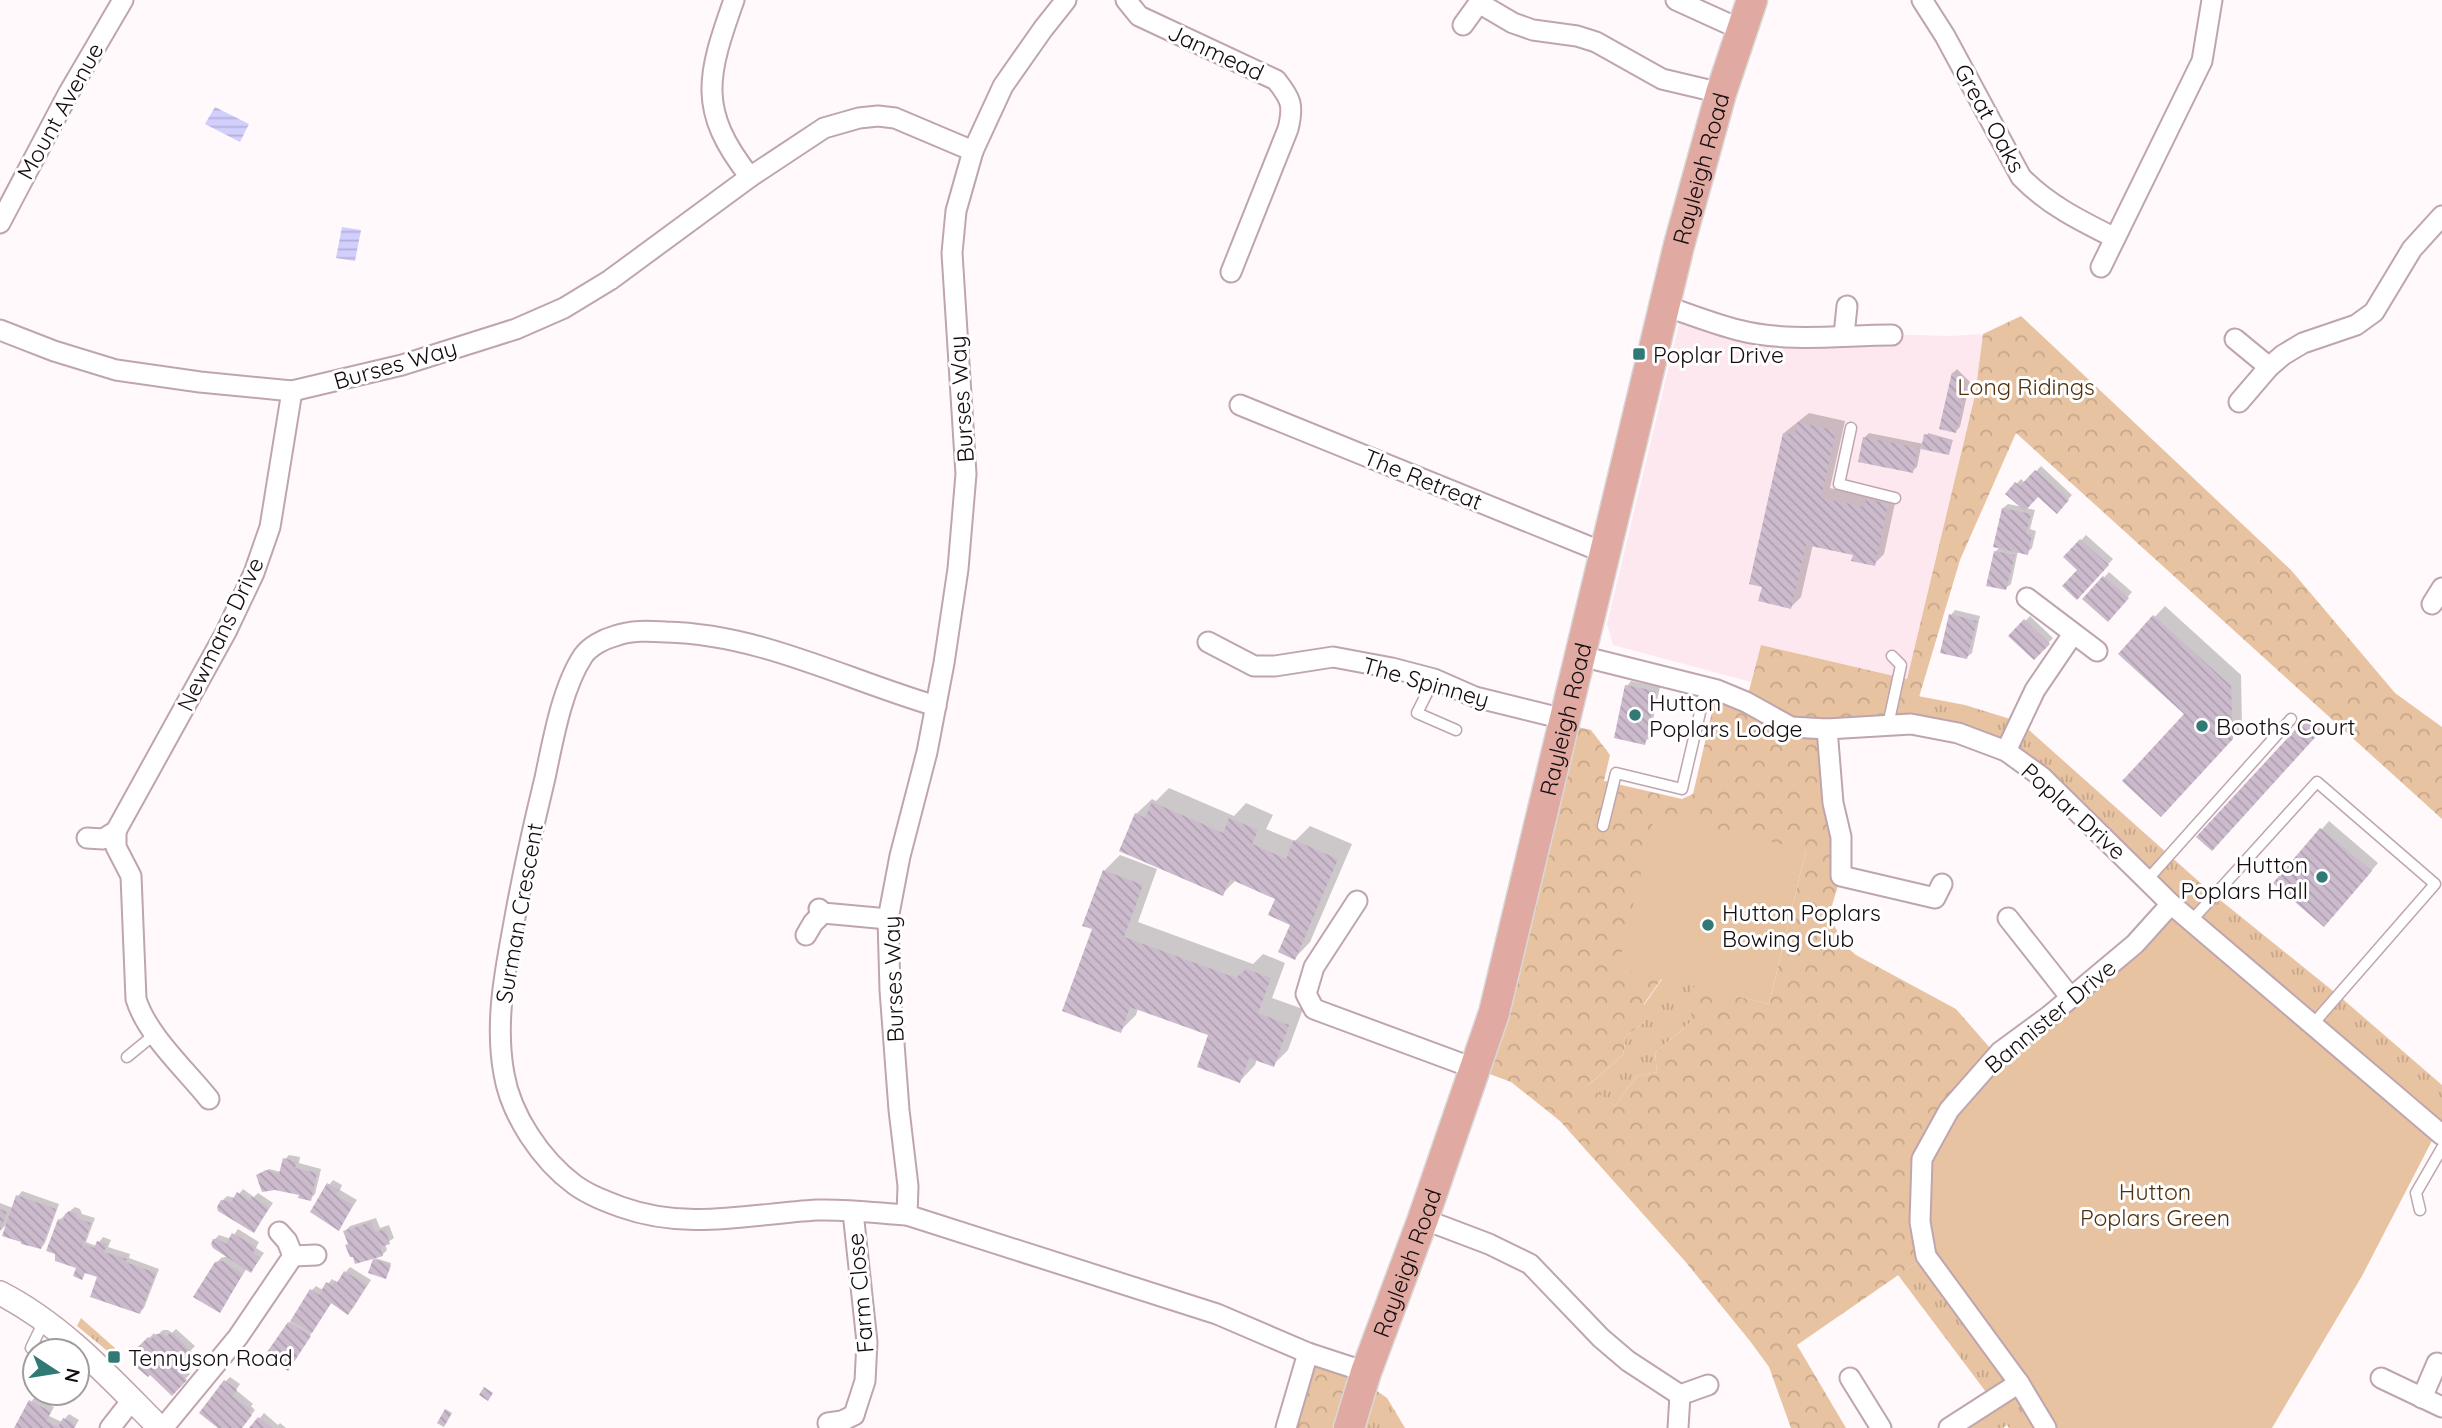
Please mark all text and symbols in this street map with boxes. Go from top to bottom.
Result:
street label: Janmead [1164,17,1268,87]
street label: Mount Avenue [10,37,110,185]
street label: Great Oaks [1948,59,2032,177]
street label: Rayleigh Road [1665,89,1735,248]
street label: Burses Way [330,333,460,395]
street label: Burses Way [942,335,980,463]
place label: Poplar Drive [1653,340,1784,369]
marker: Poplar Drive [1631,346,1647,362]
park label: Long Ridings [1957,372,2095,401]
street label: The Retreat [1359,442,1487,516]
street label: Newmans Drive [170,552,270,716]
street label: Rayleigh Road [1532,640,1597,799]
street label: The Spinney [1359,650,1493,714]
place label: Hutton Poplars Lodge [1649,688,1802,743]
marker: Hutton Poplars Lodge [1627,707,1643,723]
place label: Booths Court [2216,712,2356,741]
marker: Booths Court [2194,718,2210,734]
street label: Poplar Drive [2016,756,2132,866]
street label: Surman Crescent [489,820,549,1005]
place label: Hutton Poplars Hall [2180,850,2308,905]
marker: Hutton Poplars Hall [2314,869,2330,885]
place label: Hutton Poplars Bowing Club [1722,898,1881,953]
street label: Burses Way [876,915,910,1043]
marker: Hutton Poplars Bowing Club [1700,917,1716,933]
street label: Bannister Drive [1978,953,2122,1079]
park label: Hutton Poplars Green [2080,1177,2230,1232]
street label: Rayleigh Road [1366,1185,1447,1341]
street label: Farm Close [840,1232,880,1354]
north arrow [21,1337,91,1407]
place label: Tennyson Road [128,1343,293,1372]
marker: Tennyson Road [106,1349,122,1365]
text: N [59,1366,86,1385]

